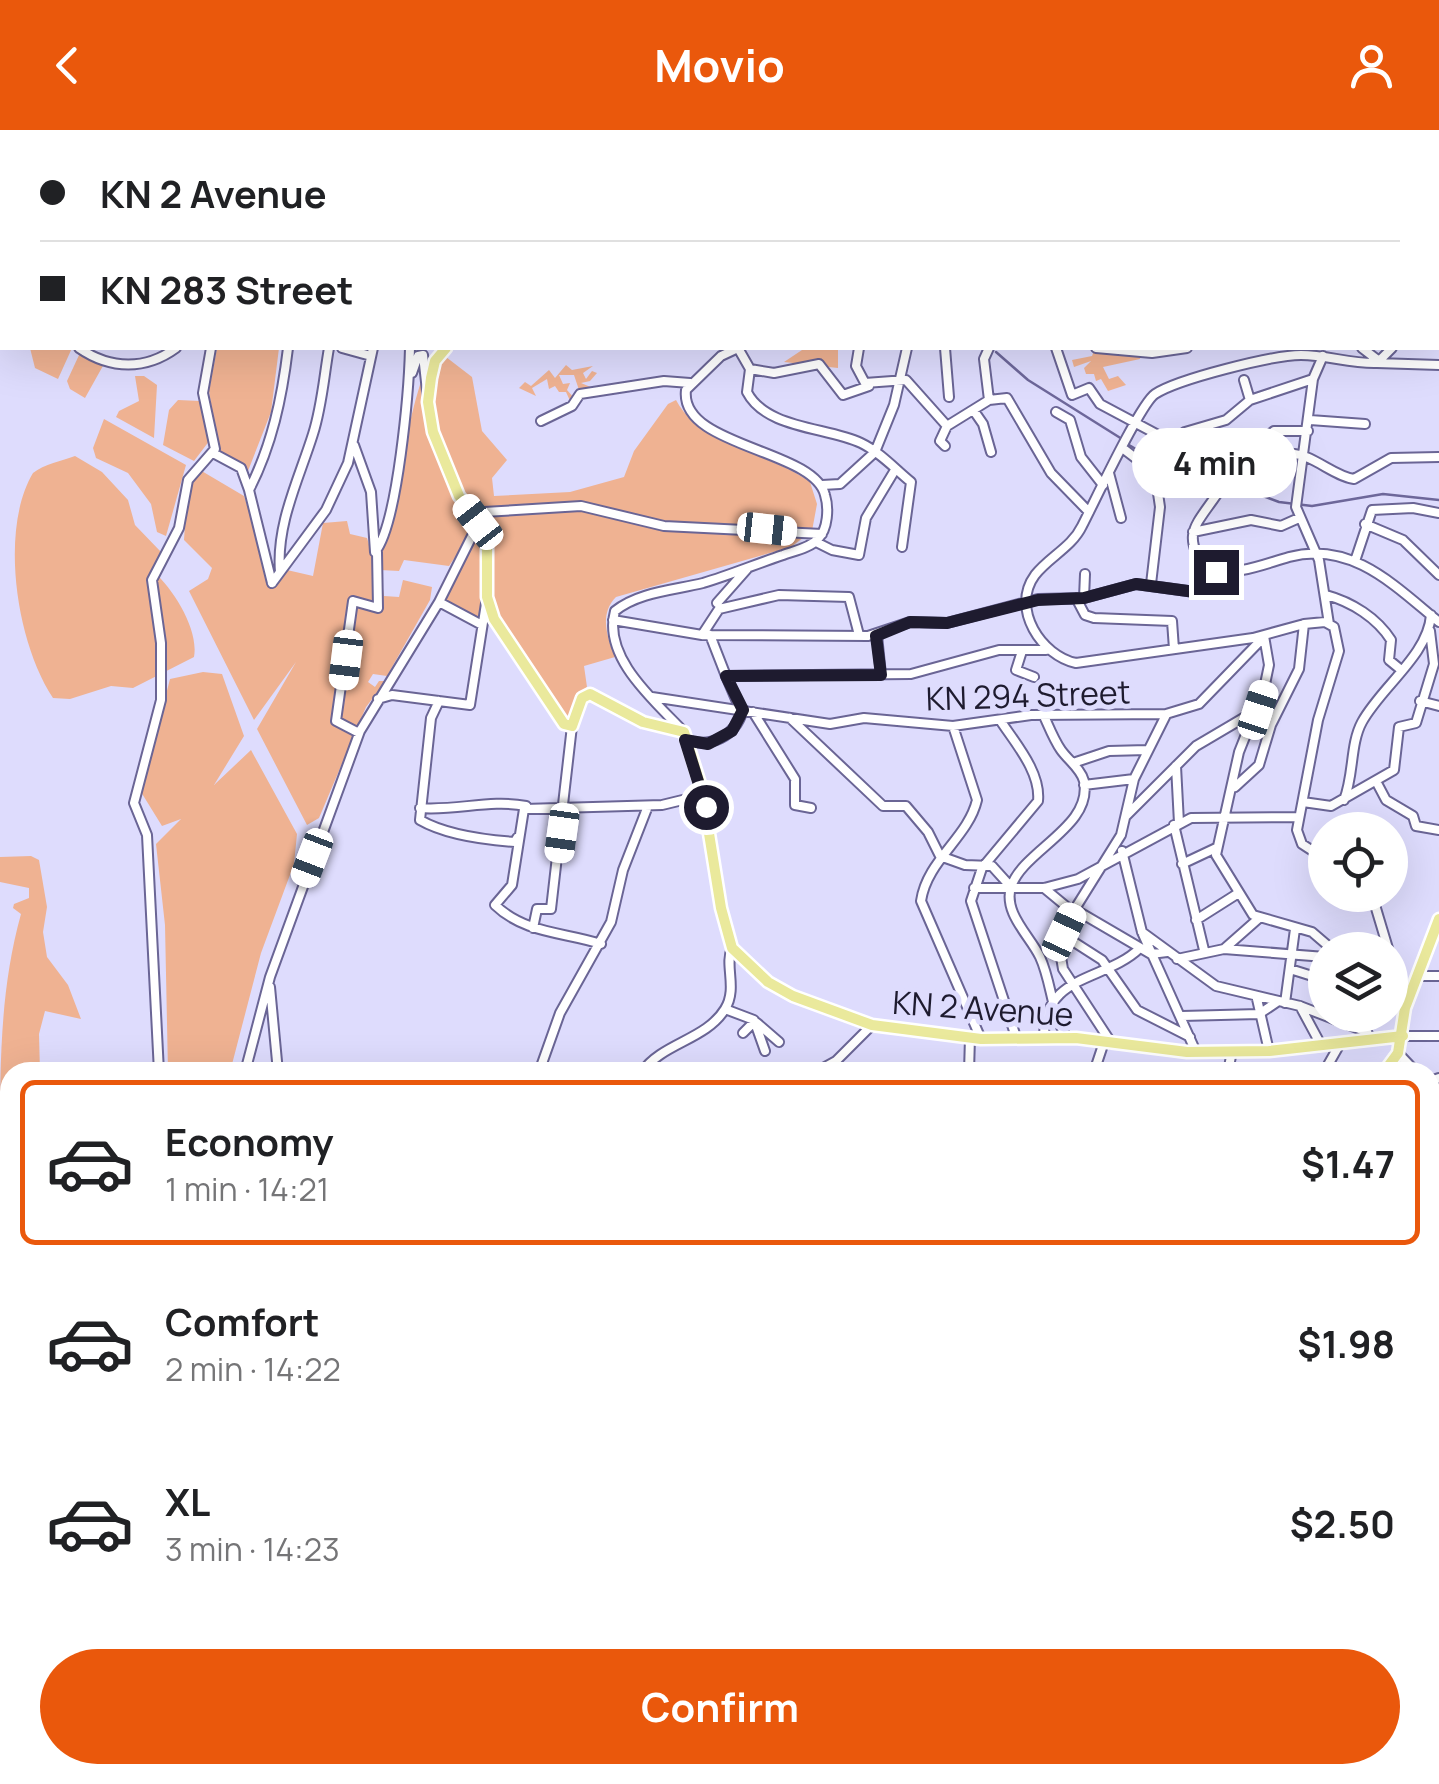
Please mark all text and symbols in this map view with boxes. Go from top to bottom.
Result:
text: Movio [654,34,785,96]
icon: back [40,38,95,93]
icon: person [1344,38,1399,93]
text: KN 2 Avenue [100,167,327,219]
text: KN 283 Street [100,263,354,315]
callout: 4 min [1134,427,1298,497]
text: 4 min [1173,441,1256,485]
car [448,489,508,555]
car [736,511,798,547]
route end [1194,550,1239,595]
car [327,628,365,692]
street label: KN 294 Street [925,669,1131,721]
car [1234,677,1282,743]
route start [684,785,729,830]
car [543,801,581,865]
map controls [1308,812,1408,1032]
button: locate [1308,812,1408,912]
car [287,825,337,891]
car [1038,898,1090,966]
button: layers [1308,932,1408,1032]
street label: KN 2 Avenue [891,980,1075,1036]
text: Economy [165,1115,334,1167]
icon: car [45,1118,135,1208]
text: $1.47 [1301,1137,1395,1189]
text: 1 min · 14:21 [165,1167,329,1211]
text: Comfort [165,1295,319,1347]
icon: car [45,1298,135,1388]
text: $1.98 [1298,1317,1395,1369]
text: 2 min · 14:22 [165,1347,341,1391]
text: XL [165,1475,210,1527]
icon: car [45,1478,135,1568]
text: $2.50 [1290,1497,1395,1549]
text: 3 min · 14:23 [165,1527,340,1571]
button: Confirm [40,1649,1400,1764]

